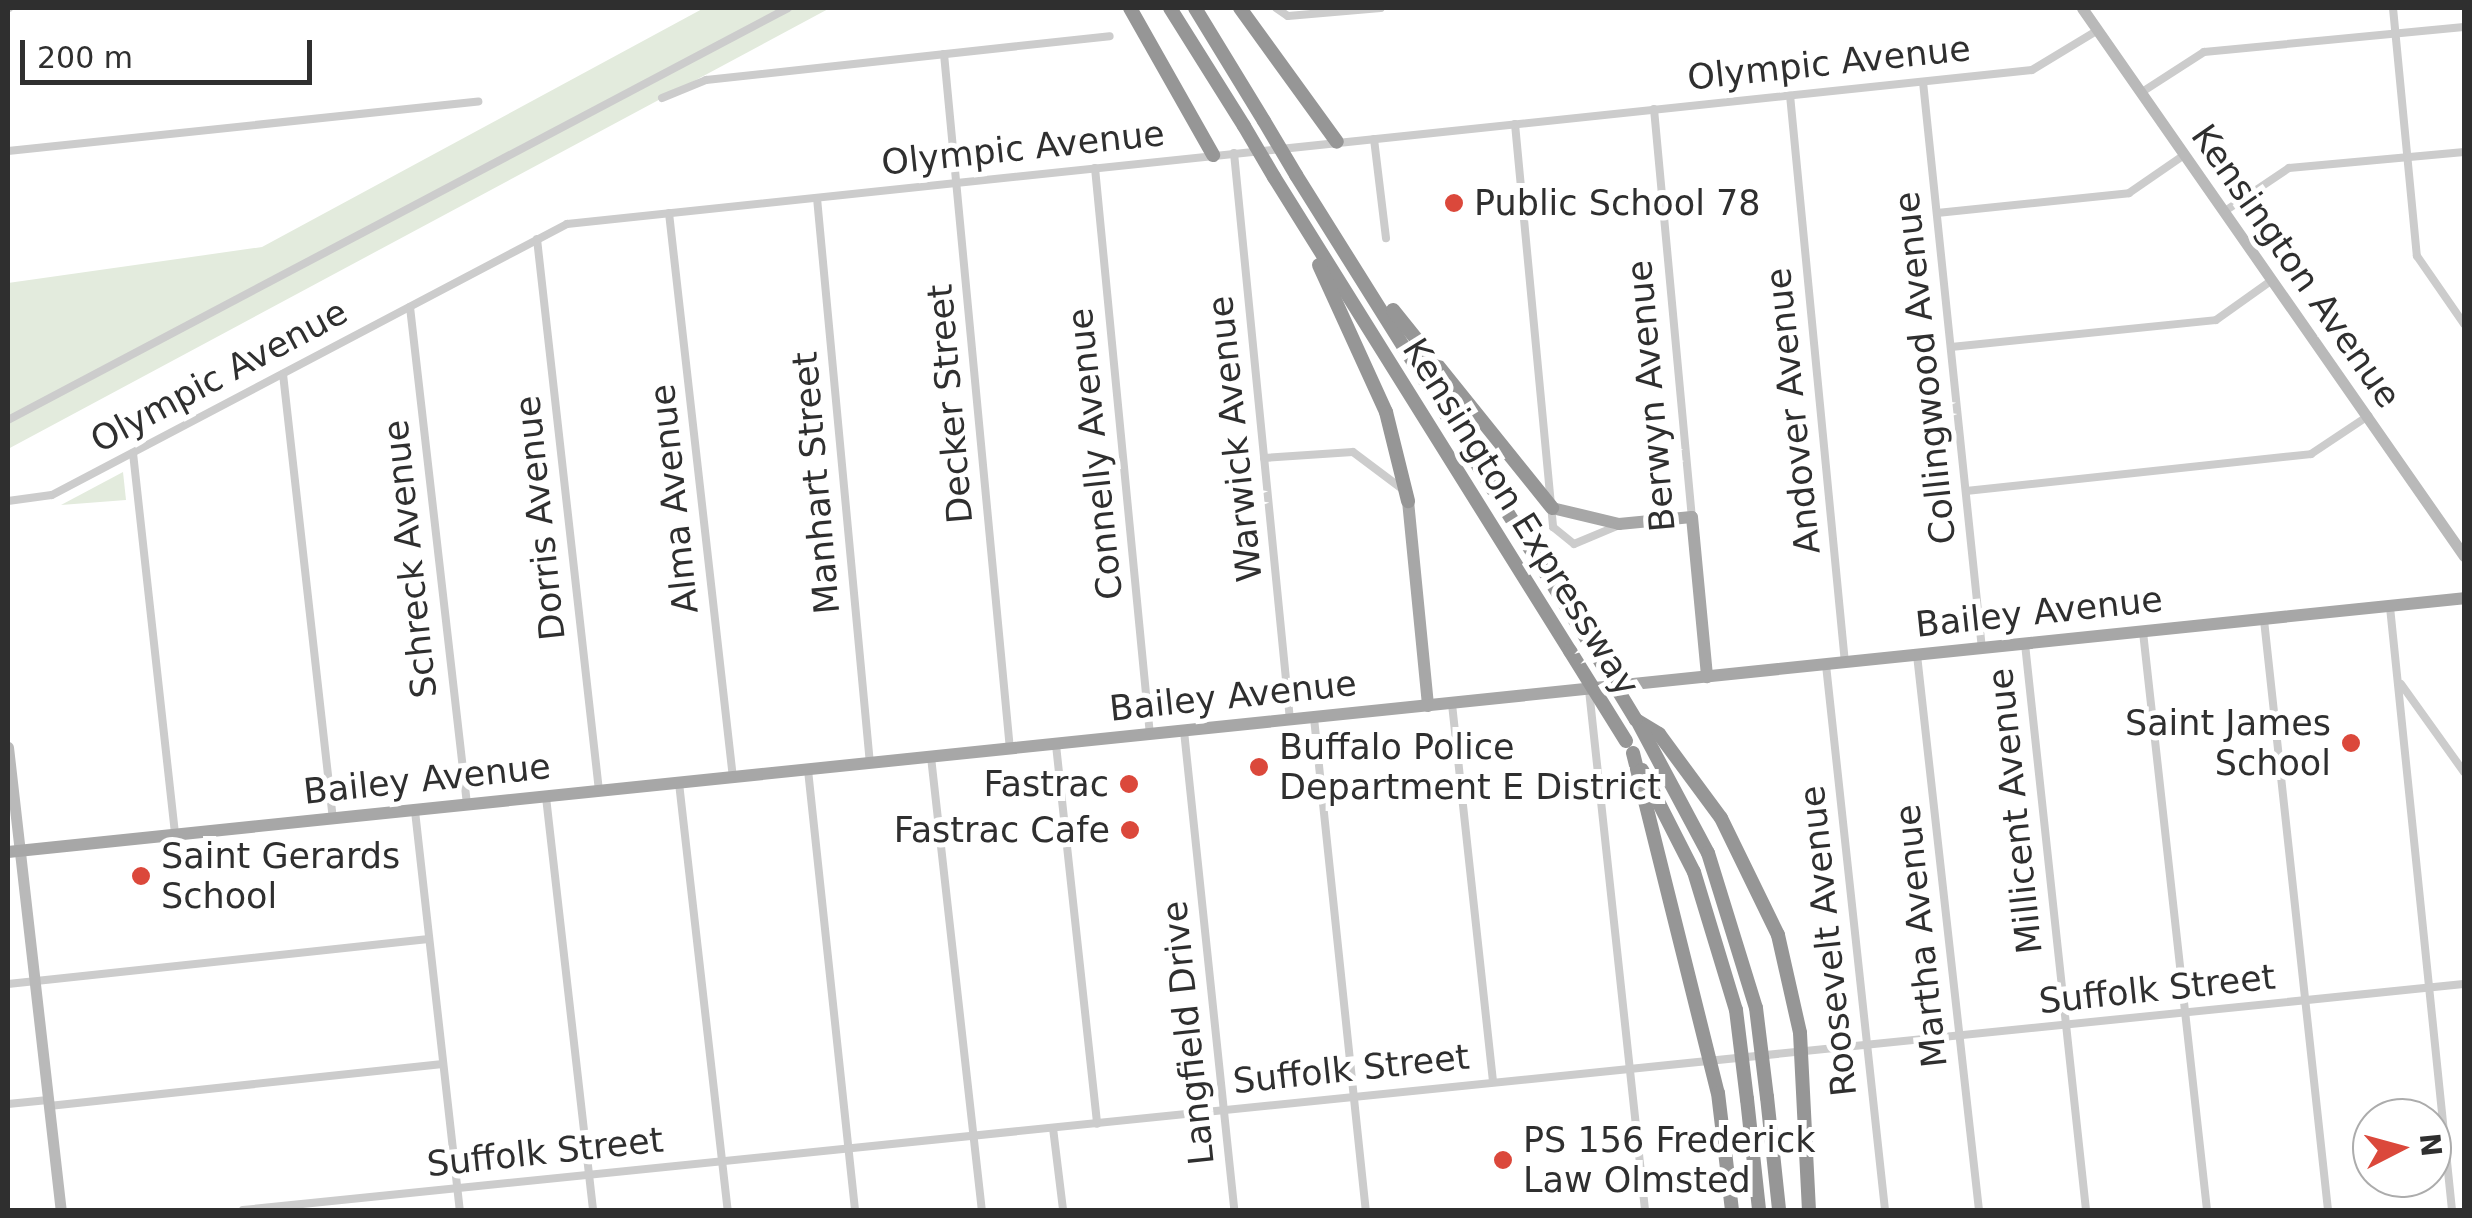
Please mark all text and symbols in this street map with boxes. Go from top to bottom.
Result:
scale bar [25,20,318,82]
street label: Olympic Avenue [1685,27,1973,99]
text: 200 m [37,40,133,75]
street label: Olympic Avenue [879,112,1167,184]
street label: Kensington Avenue [2183,116,2409,416]
place label: Public School 78 [1474,182,1761,224]
street label: Collingwood Avenue [1886,190,1964,546]
marker: Public School 78 [1443,192,1465,214]
street label: Berwyn Avenue [1618,258,1684,534]
street label: Andover Avenue [1757,266,1829,556]
street label: Decker Street [919,283,981,525]
street label: Olympic Avenue [84,291,354,461]
street label: Warwick Avenue [1199,294,1271,584]
street label: Connelly Avenue [1059,306,1131,602]
street label: Kensington Expressway [1394,331,1648,703]
street label: Manhart Street [784,350,848,616]
street label: Alma Avenue [641,382,707,616]
street label: Dorris Avenue [506,394,574,642]
street label: Schreck Avenue [375,418,445,700]
street label: Bailey Avenue [1913,578,2165,646]
street label: Bailey Avenue [1107,662,1359,730]
street label: Millicent Avenue [1979,666,2051,956]
place label: Saint James School [2125,702,2331,784]
place label: Buffalo Police Department E District [1279,726,1661,808]
marker: Saint James School [2340,732,2362,754]
street label: Bailey Avenue [301,745,553,813]
marker: Buffalo Police Department E District [1248,756,1270,778]
place label: Fastrac [984,763,1109,805]
marker: Fastrac [1118,773,1140,795]
street label: Roosevelt Avenue [1791,784,1865,1098]
street label: Martha Avenue [1886,802,1956,1070]
place label: Fastrac Cafe [894,809,1110,851]
marker: Fastrac Cafe [1119,819,1141,841]
place label: Saint Gerards School [161,835,400,917]
marker: Saint Gerards School [130,865,152,887]
street label: Langfield Drive [1153,899,1223,1167]
street label: Suffolk Street [2037,956,2277,1022]
street label: Suffolk Street [1231,1036,1471,1102]
north arrow [2352,1098,2452,1198]
street label: Suffolk Street [425,1119,665,1185]
place label: PS 156 Frederick Law Olmsted [1523,1119,1815,1201]
text: N [2413,1132,2448,1158]
marker: PS 156 Frederick Law Olmsted [1492,1149,1514,1171]

